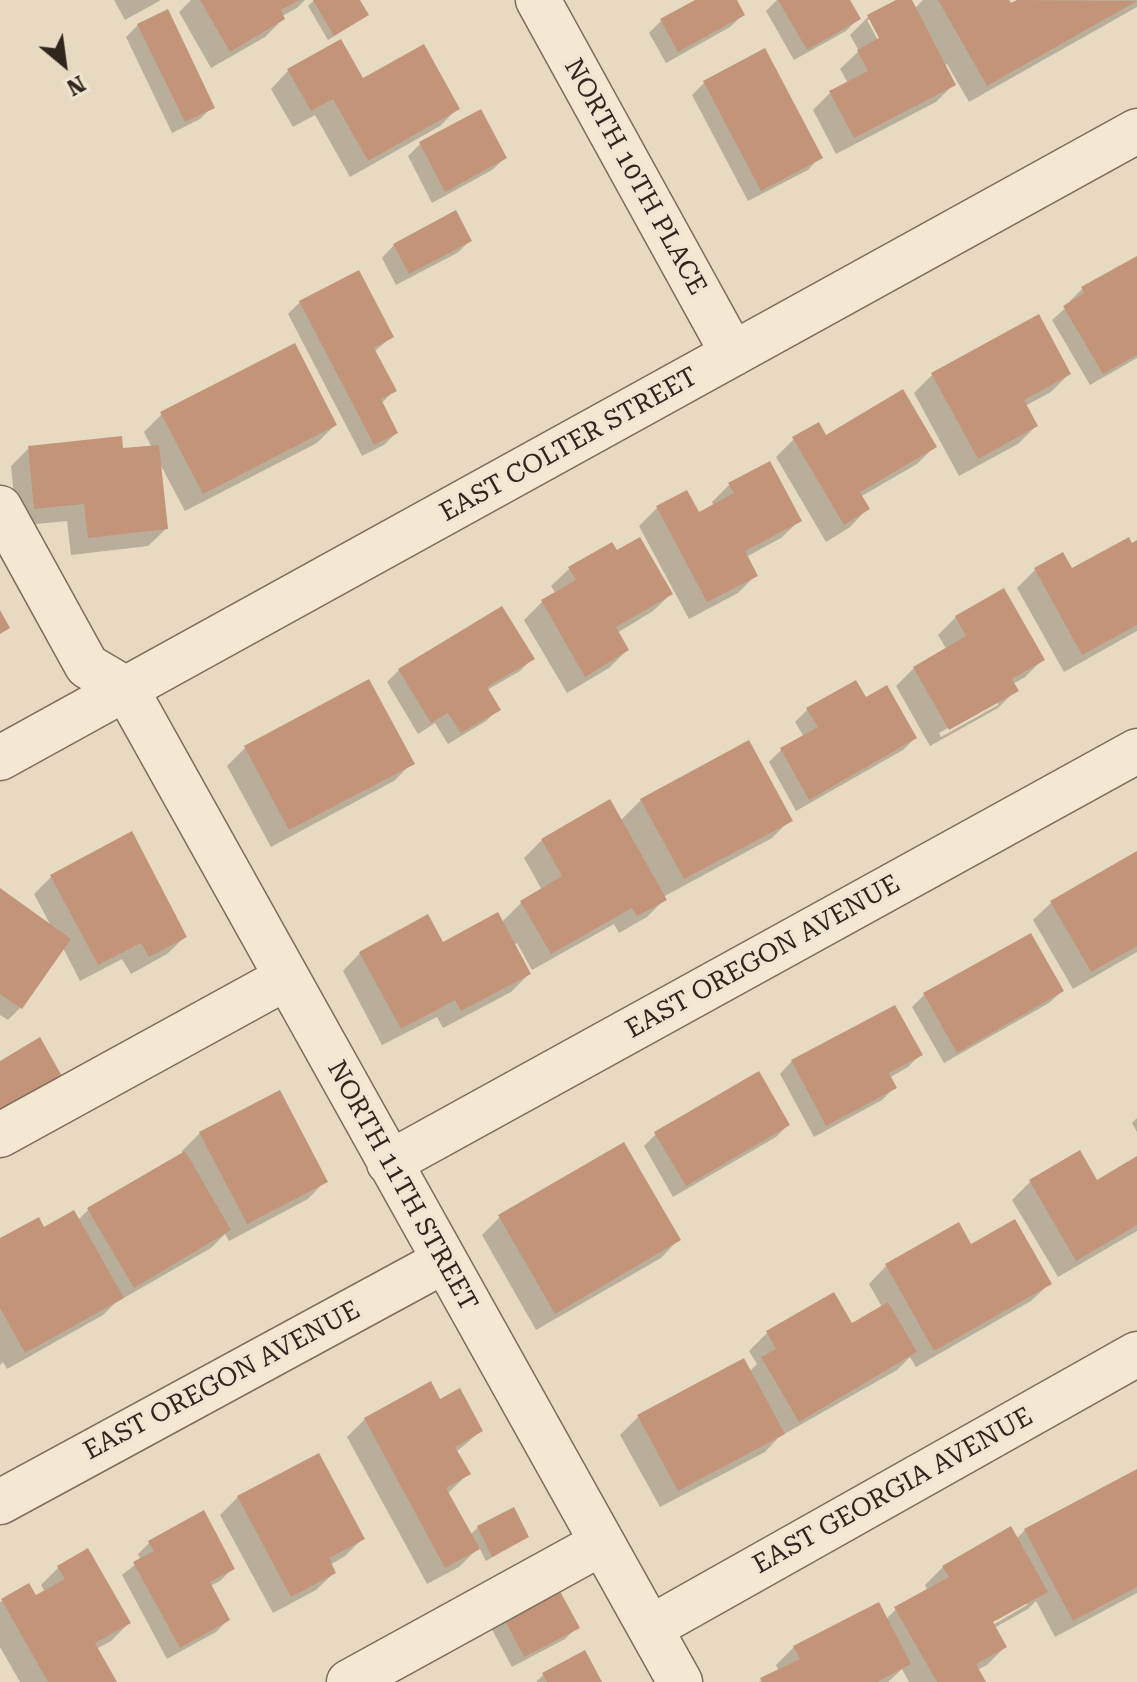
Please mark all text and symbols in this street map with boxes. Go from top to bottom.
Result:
north arrow [24,24,104,104]
street label: NORTH 10TH PLACE [557,54,713,300]
text: N [62,70,89,100]
street label: EAST COLTER STREET [435,361,703,529]
street label: EAST OREGON AVENUE [621,869,905,1045]
street label: NORTH 11TH STREET [320,1056,484,1316]
street label: EAST OREGON AVENUE [79,1295,365,1467]
street label: EAST GEORGIA AVENUE [748,1401,1038,1581]

